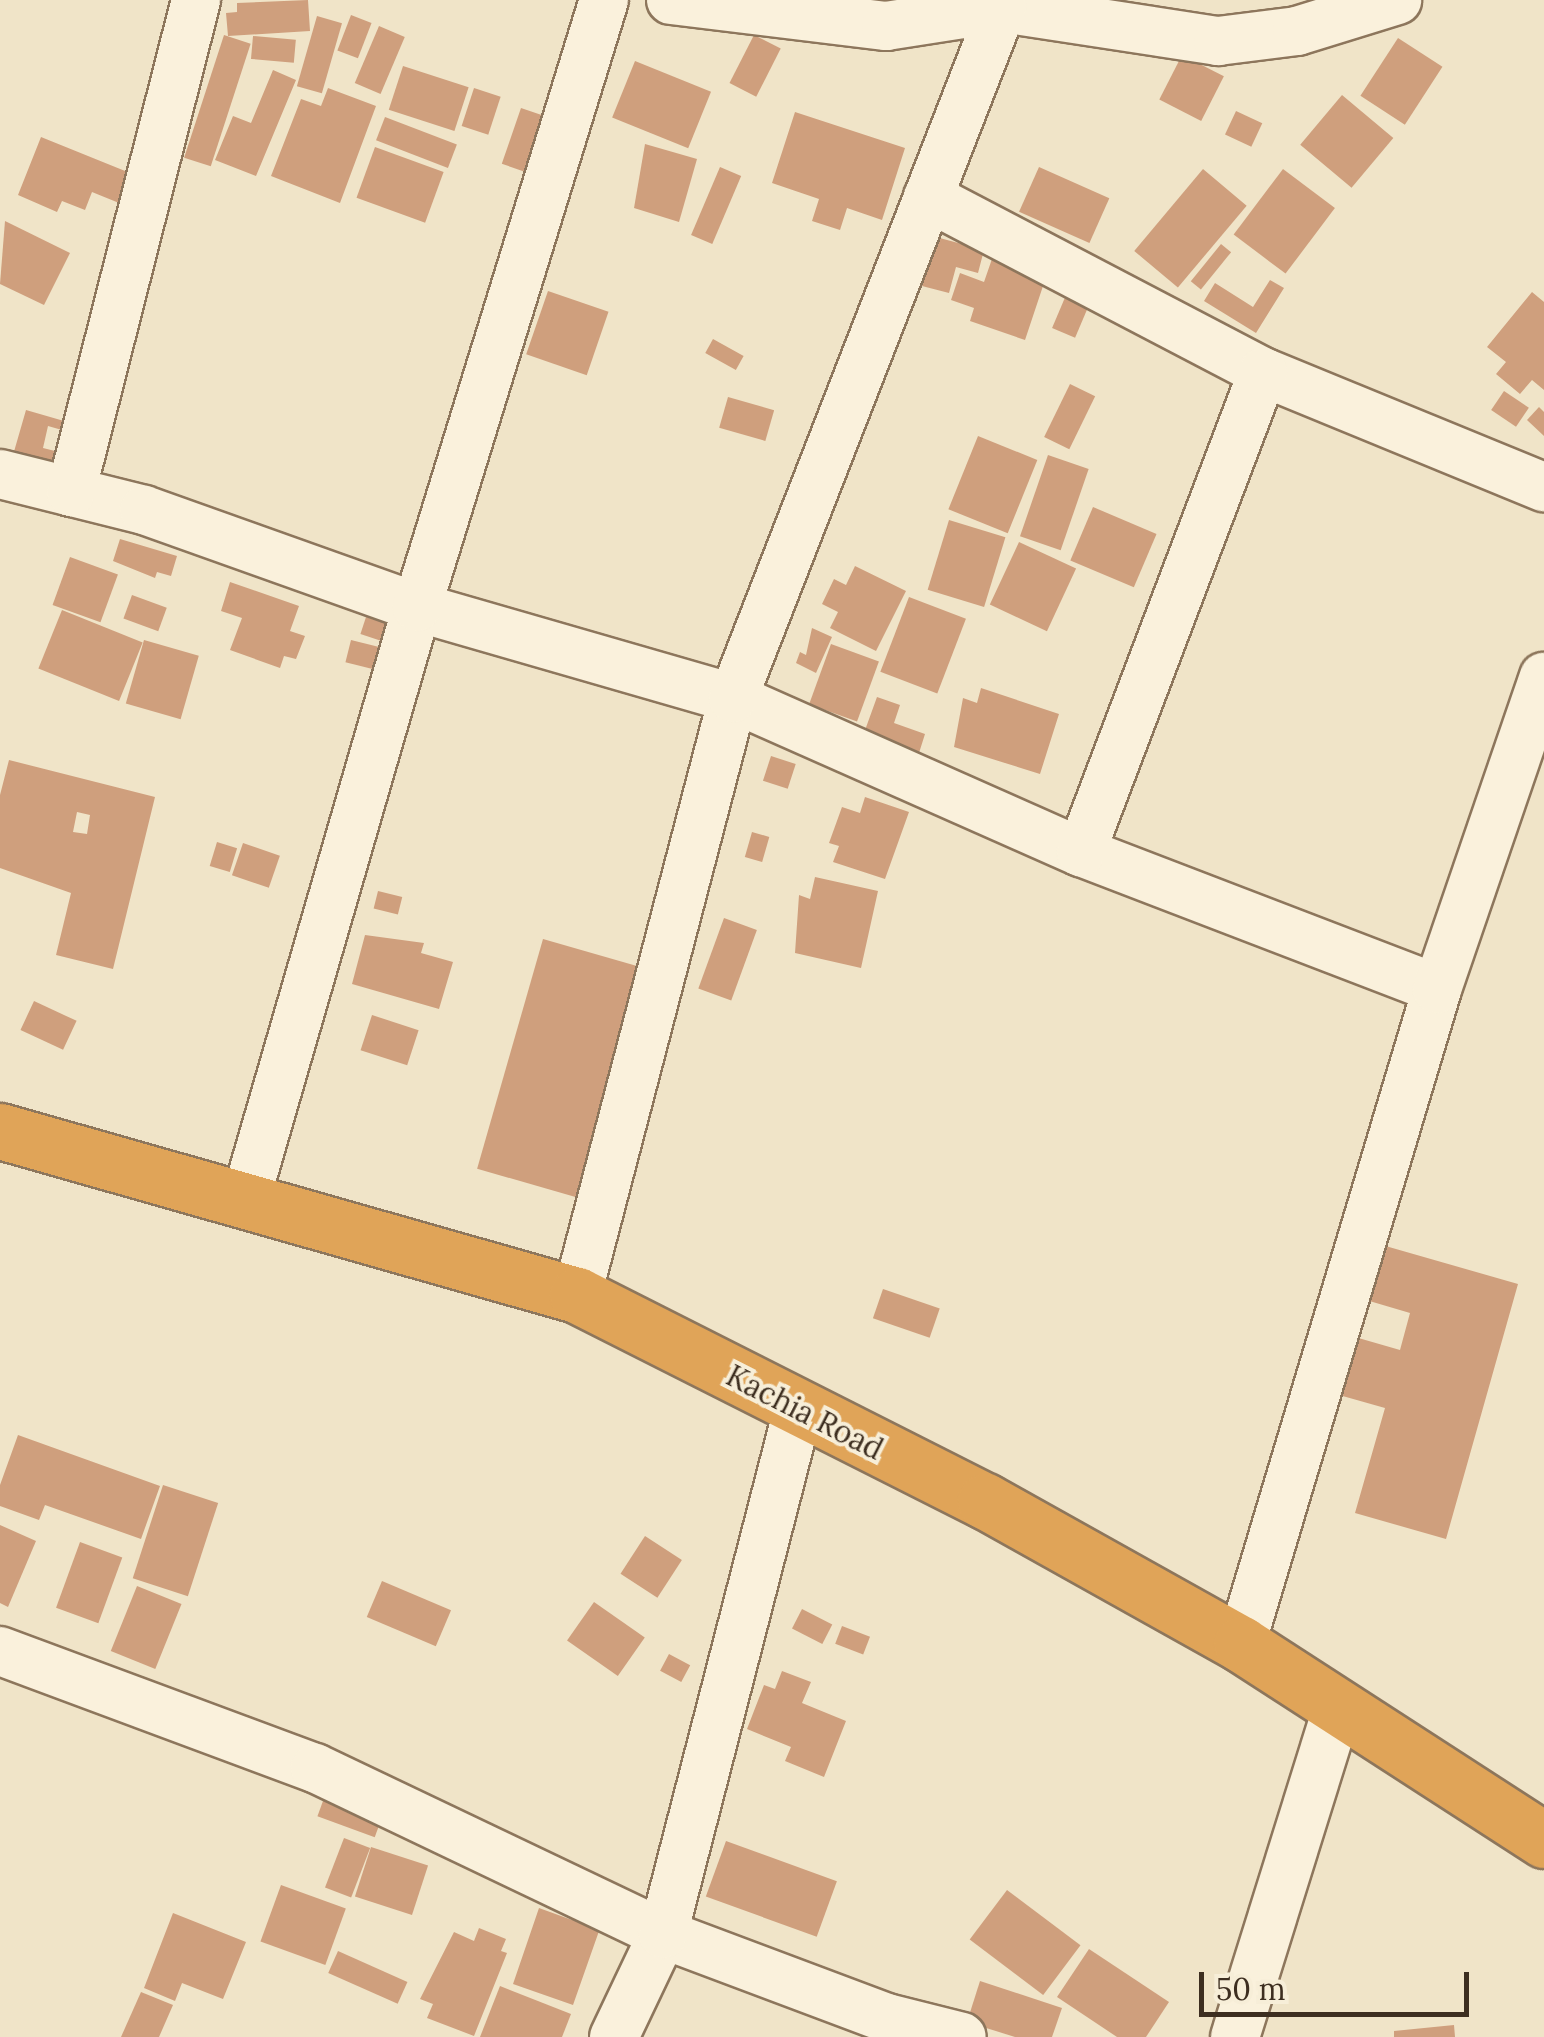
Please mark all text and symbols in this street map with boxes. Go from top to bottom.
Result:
street label: Kachia Road [721,1357,889,1467]
scale bar [1204,1952,1474,2014]
text: 50 m [1216,1970,1286,2008]

